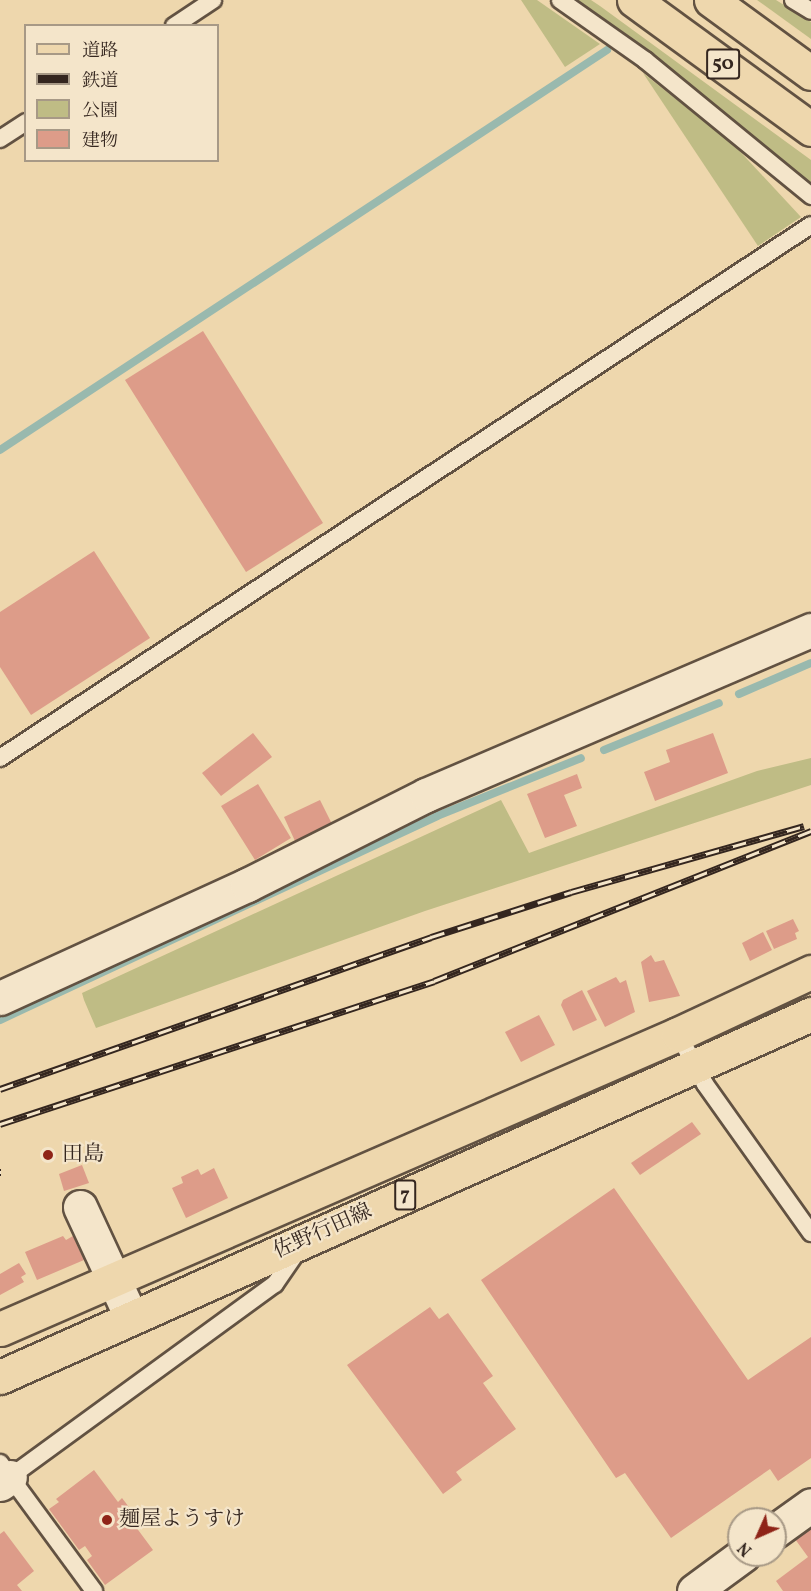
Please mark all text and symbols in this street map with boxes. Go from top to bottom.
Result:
legend [24,24,219,162]
text: 道路 [82,39,118,64]
road number: 50 [705,47,741,81]
text: 鉄道 [82,69,118,94]
text: 公園 [82,99,118,124]
text: 建物 [82,129,118,154]
place label: 田島 [62,1142,104,1168]
marker: 田島 [39,1146,57,1164]
road number: 7 [393,1178,417,1212]
street label: 佐野行田線 [270,1199,376,1265]
place label: 麺屋ようすけ [119,1507,245,1533]
north arrow [727,1507,787,1567]
marker: 麺屋ようすけ [100,1513,114,1527]
text: N [734,1536,758,1560]

